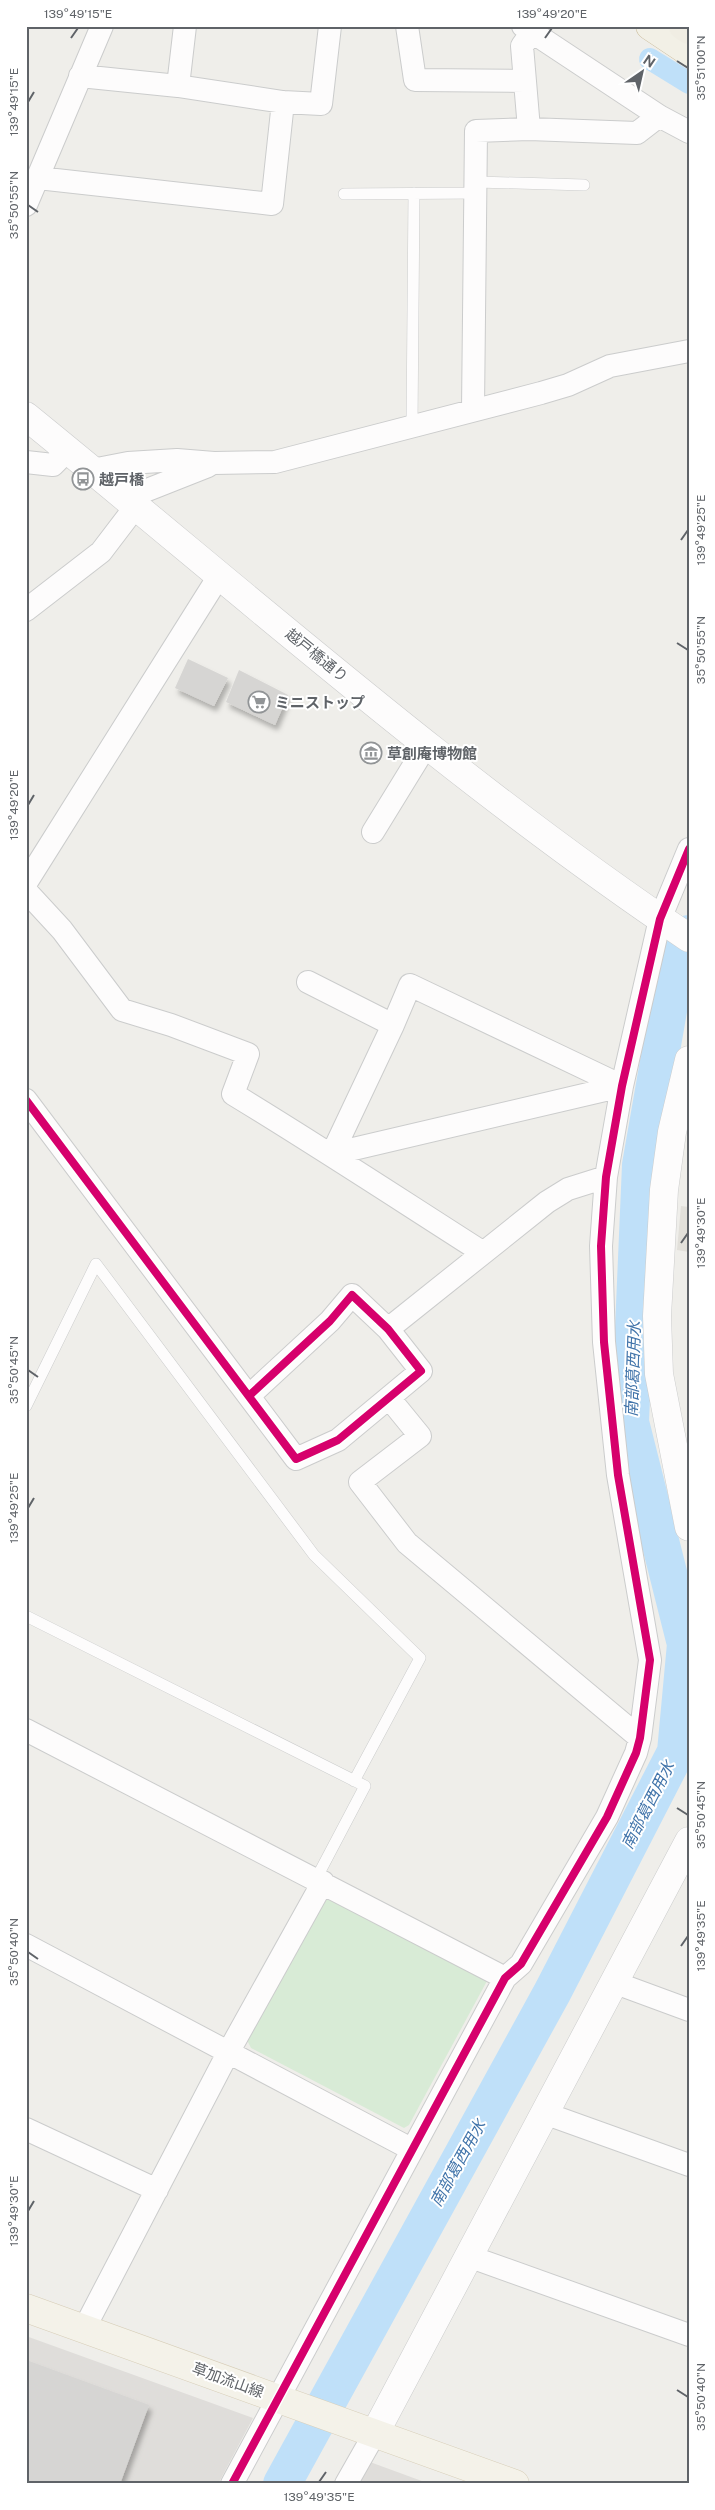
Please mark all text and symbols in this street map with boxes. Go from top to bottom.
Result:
text: 139°49'15"E [44,7,112,21]
text: 139°49'20"E [517,7,587,21]
text: 35°51'00"N [694,35,708,101]
north arrow [618,48,668,98]
text: N [640,52,658,71]
text: 139°49'15"E [7,68,21,136]
text: 35°50'55"N [7,171,21,239]
bus stop icon: 越戸橋 [71,467,95,491]
place label: 越戸橋 [99,471,145,488]
text: 139°49'25"E [694,495,708,565]
text: 35°50'55"N [694,616,708,684]
street label: 越戸橋通り [282,624,351,685]
supermarket icon: ミニストップ [247,690,271,714]
place label: ミニストップ [275,694,365,711]
museum icon: 草創庵博物館 [359,741,383,765]
place label: 草創庵博物館 [387,745,477,762]
text: 139°49'20"E [7,770,21,840]
text: 139°49'30"E [694,1198,708,1268]
water label: 南部葛西用水 [622,1319,644,1417]
text: 35°50'45"N [7,1336,21,1404]
text: 139°49'25"E [7,1473,21,1543]
water label: 南部葛西用水 [618,1756,679,1852]
text: 35°50'45"N [694,1781,708,1849]
text: 139°49'35"E [694,1900,708,1972]
text: 35°50'40"N [7,1918,21,1986]
water label: 南部葛西用水 [426,2115,491,2210]
text: 139°49'30"E [7,2176,21,2246]
street label: 草加流山線 [190,2359,266,2401]
text: 35°50'40"N [694,2363,708,2431]
text: 139°49'35"E [283,2490,355,2504]

